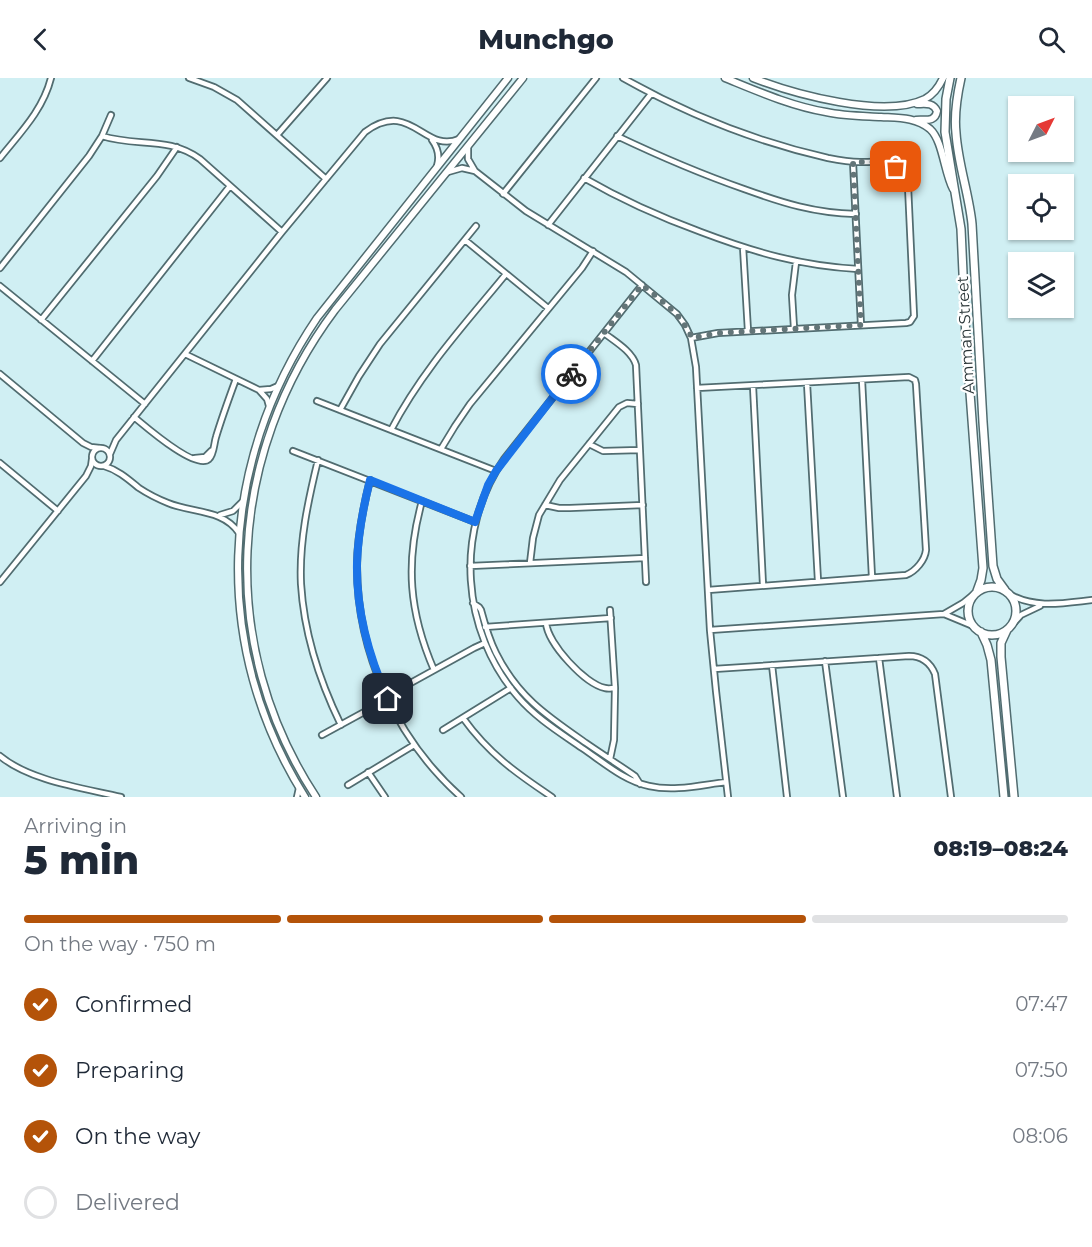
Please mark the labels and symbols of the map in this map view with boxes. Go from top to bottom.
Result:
north arrow [1008,96,1074,162]
pin [870,141,921,192]
street label: Amman Street [953,275,978,395]
courier [541,344,601,404]
pin [362,673,413,724]

